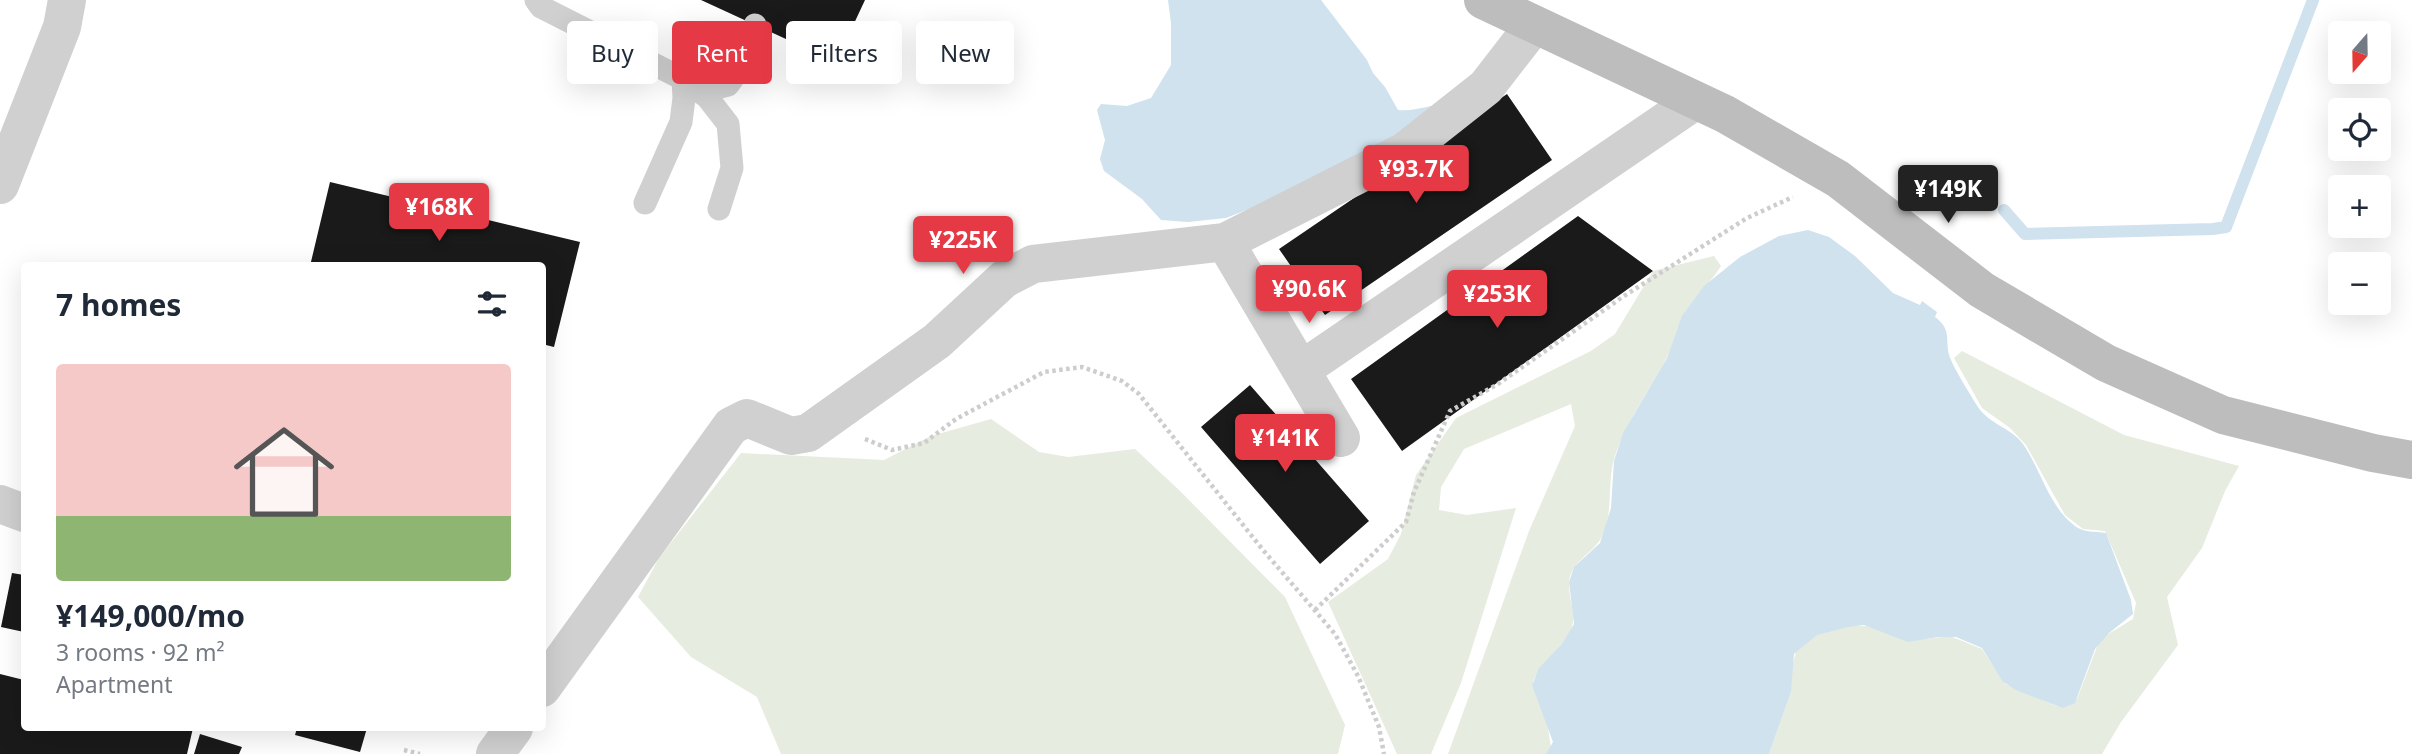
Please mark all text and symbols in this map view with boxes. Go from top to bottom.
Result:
chip: Buy [567,21,658,84]
chip: Rent [672,21,772,84]
chip: Filters [786,21,902,84]
chip: New [916,21,1014,84]
north arrow [2328,21,2390,84]
map controls [2328,21,2391,315]
button: locate [2328,98,2391,161]
pin: ¥93.7K [1359,146,1473,205]
text: ¥93.7K [1379,152,1453,184]
pin: ¥149K [1899,166,1997,225]
text: ¥149K [1914,172,1982,204]
button: + [2328,175,2391,238]
pin: ¥168K [390,184,488,243]
text: ¥168K [405,190,473,222]
pin: ¥225K [914,216,1012,276]
text: ¥225K [929,223,997,255]
button: − [2328,252,2391,315]
pin: ¥90.6K [1252,266,1366,325]
pin: ¥253K [1448,270,1546,330]
text: ¥90.6K [1272,272,1346,304]
text: ¥253K [1463,277,1531,309]
text: 7 homes [56,284,181,325]
icon: filters [473,285,511,323]
icon: home [221,409,347,535]
pin: ¥141K [1236,414,1334,474]
text: ¥141K [1251,421,1319,453]
text: ¥149,000/mo [56,595,245,636]
text: 3 rooms · 92 m² [56,636,225,668]
text: Apartment [56,668,173,700]

